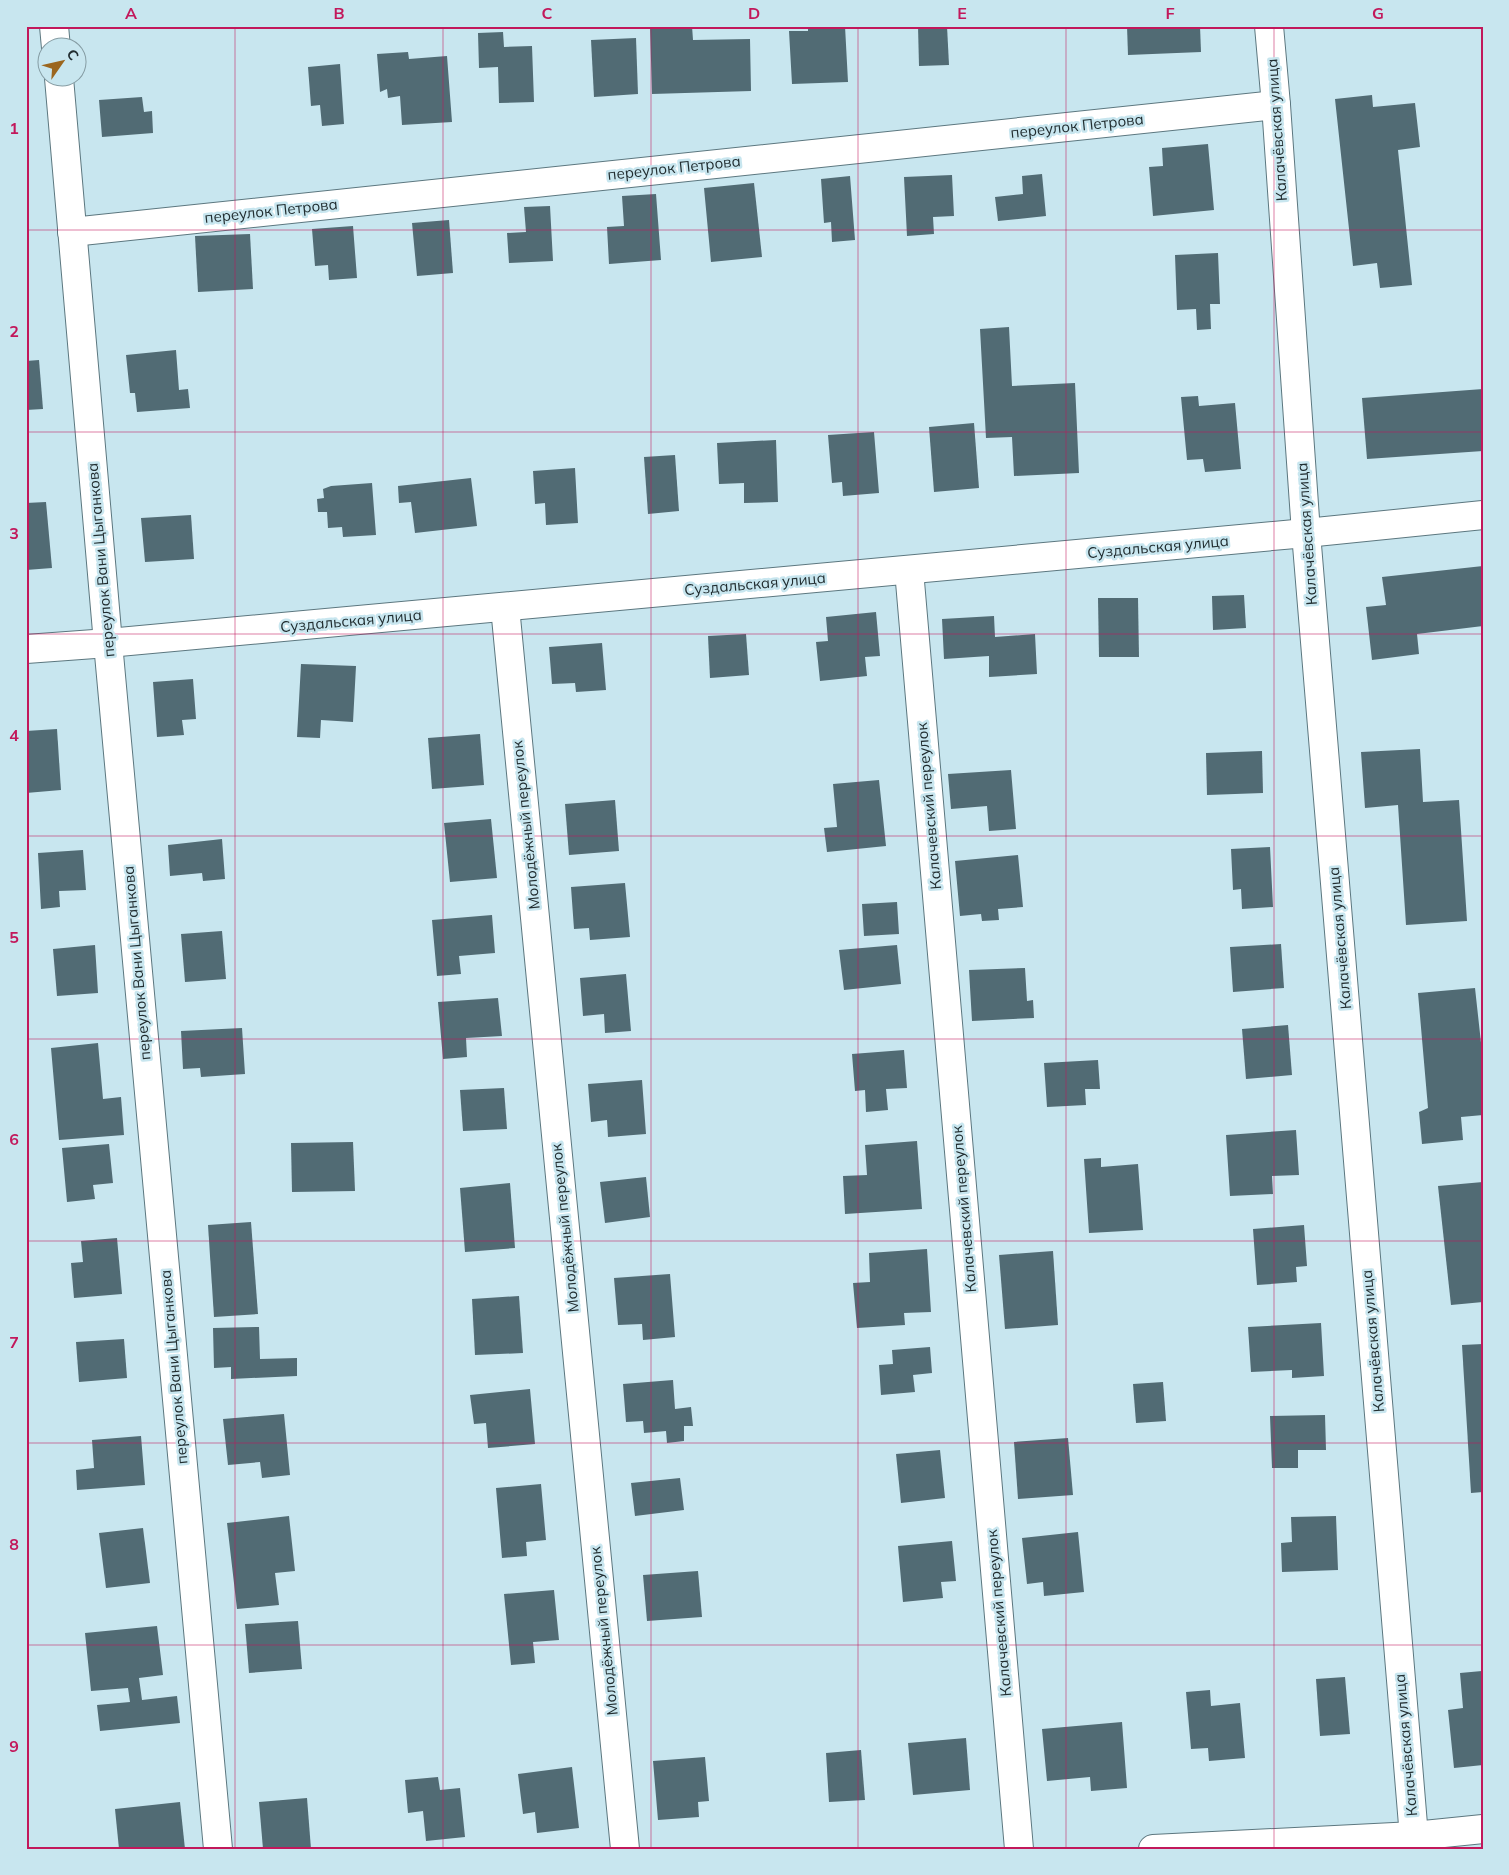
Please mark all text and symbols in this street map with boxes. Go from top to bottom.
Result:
text: A [125,3,137,23]
text: B [333,3,345,23]
text: C [542,3,553,23]
text: D [748,3,760,23]
text: E [957,3,967,23]
text: F [1165,3,1175,23]
text: G [1372,3,1384,23]
north arrow [38,38,88,88]
text: С [63,46,83,64]
street label: Калачёвская улица [1262,58,1291,202]
street label: переулок Петрова [1009,109,1144,142]
text: 1 [9,118,19,138]
street label: переулок Петрова [606,151,741,184]
street label: переулок Петрова [203,194,338,227]
text: 2 [9,321,19,341]
street label: переулок Вани Цыганкова [83,462,118,658]
street label: Калачёвская улица [1292,462,1321,606]
text: 3 [9,523,19,543]
street label: Суздальская улица [1086,531,1229,562]
street label: Суздальская улица [683,568,826,599]
street label: Суздальская улица [279,605,422,636]
street label: Калачевский переулок [912,721,945,890]
text: 4 [9,725,19,745]
street label: Молодёжный переулок [507,739,544,910]
street label: переулок Вани Цыганкова [119,865,154,1061]
street label: Калачёвская улица [1324,866,1355,1010]
text: 5 [9,927,19,947]
street label: Калачевский переулок [947,1124,980,1293]
text: 6 [9,1129,19,1149]
street label: Молодёжный переулок [546,1142,583,1313]
street label: переулок Вани Цыганкова [156,1269,191,1465]
street label: Калачёвская улица [1357,1269,1388,1413]
text: 7 [9,1332,19,1352]
street label: Калачевский переулок [982,1528,1015,1697]
text: 8 [9,1534,19,1554]
street label: Молодёжный переулок [585,1545,622,1716]
street label: Калачёвская улица [1390,1673,1421,1817]
text: 9 [9,1736,19,1756]

